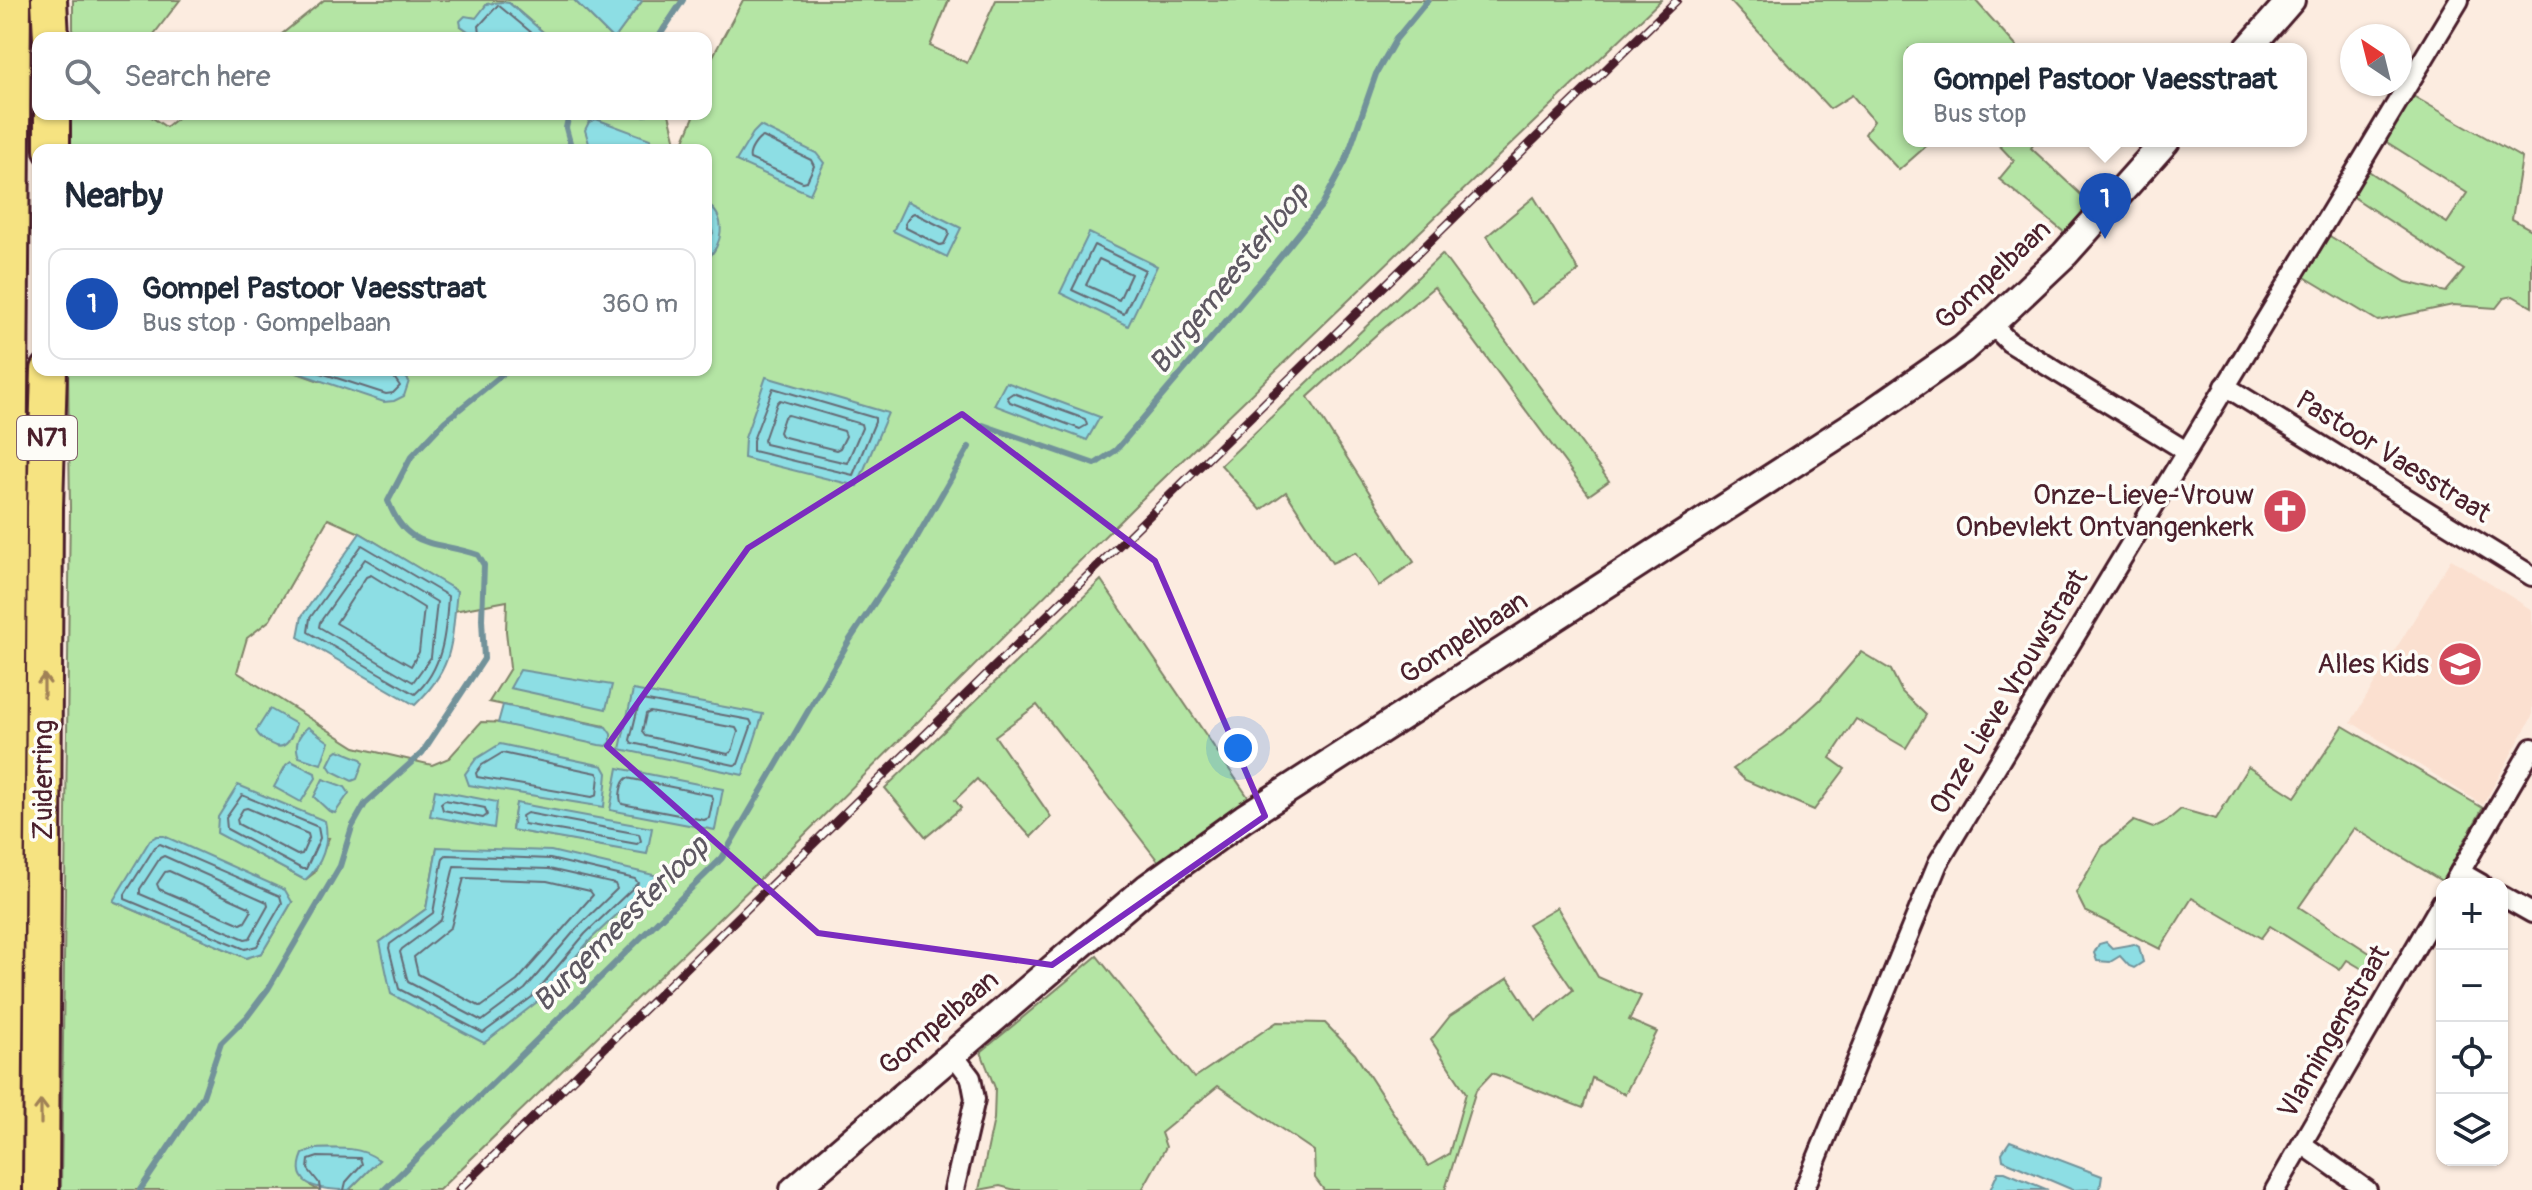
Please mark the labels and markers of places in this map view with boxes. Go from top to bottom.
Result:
pin: 1 [2079,173,2131,239]
place label: Onze-Lieve-Vrouw Onbevlekt Ontvangenkerk [1955,478,2254,545]
church icon: Onze-Lieve-Vrouw Onbevlekt Ontvangenkerk [2261,487,2309,535]
school or university icon: Alles Kids [2436,640,2484,688]
place label: Alles Kids [2317,647,2429,682]

